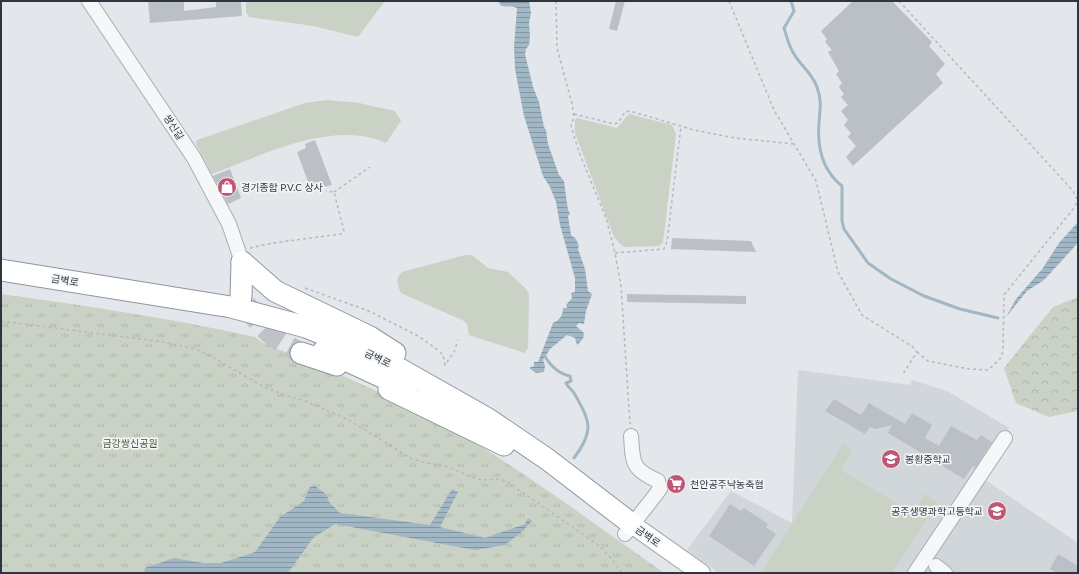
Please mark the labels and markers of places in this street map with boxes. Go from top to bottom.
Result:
shop icon: 경기종합 P.V.C 상사 [216,176,238,198]
place label: 경기종합 P.V.C 상사 [241,181,324,193]
school or university icon: 봉황중학교 [880,448,902,470]
place label: 봉황중학교 [905,453,951,465]
supermarket icon: 천안공주낙농축협 [665,473,687,495]
place label: 천안공주낙농축협 [690,478,764,490]
school or university icon: 공주생명과학고등학교 [986,500,1008,522]
place label: 공주생명과학고등학교 [891,505,983,517]

